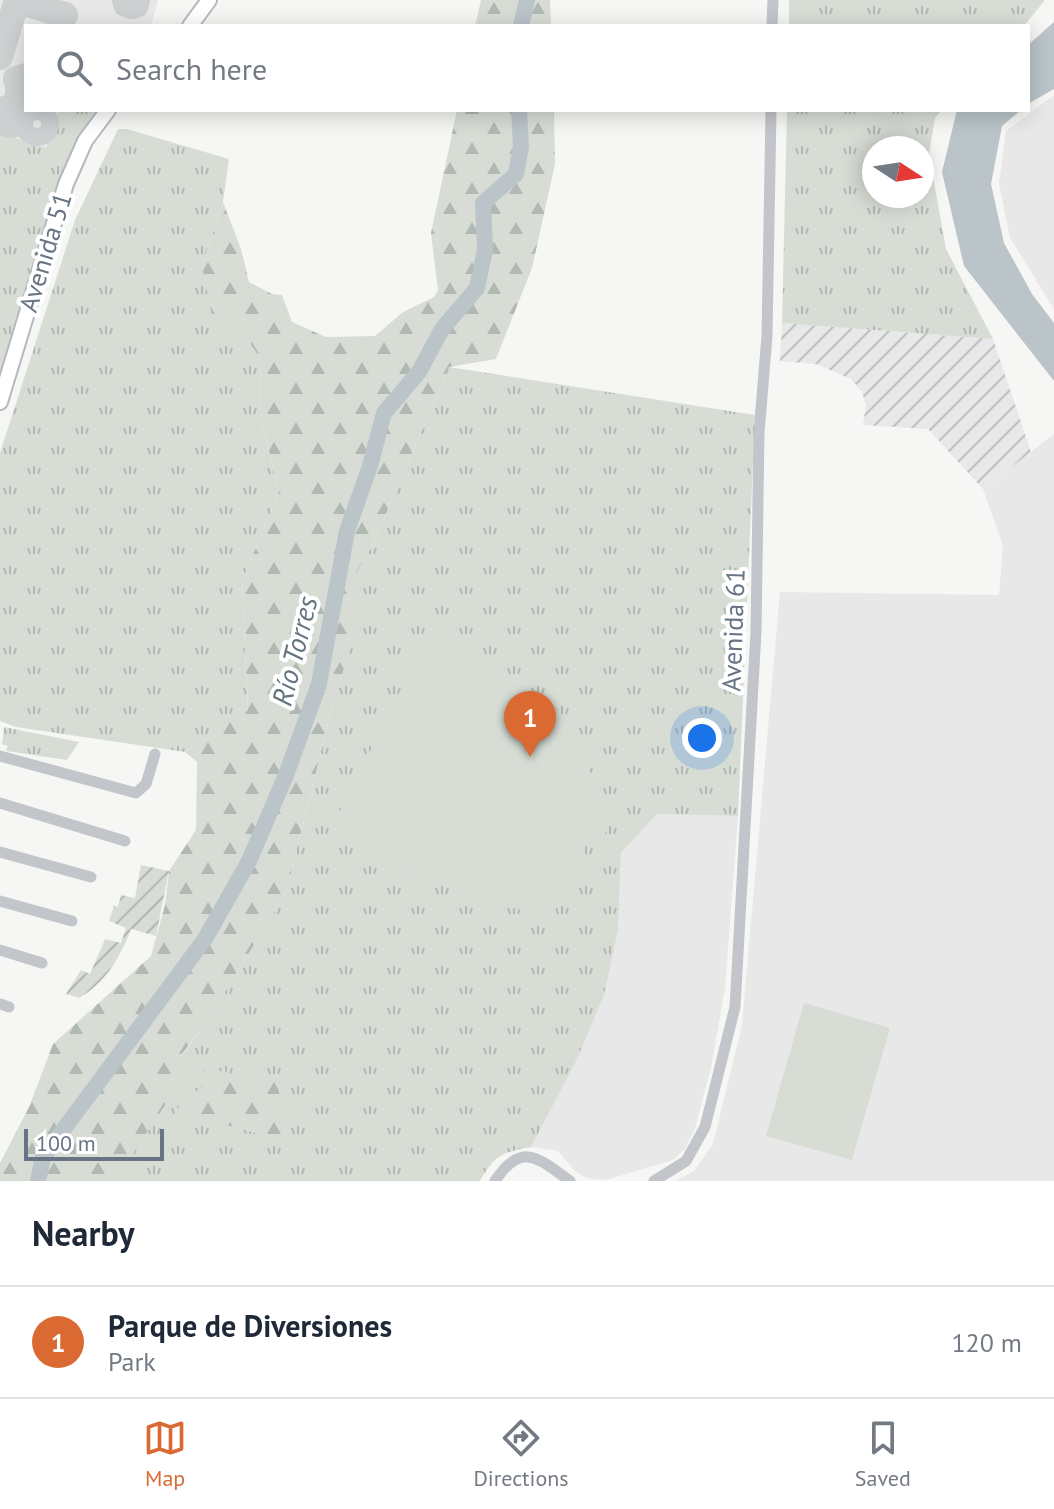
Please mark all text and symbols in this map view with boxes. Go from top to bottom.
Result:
search box [24,24,1030,112]
icon: search [52,46,96,90]
text: Search here [116,49,267,88]
north arrow [862,136,934,208]
street label: Avenida 51 [11,188,79,316]
street label: Avenida 61 [714,568,752,692]
water label: Río Torres [263,592,325,710]
pin: 1 [504,691,556,757]
your location [682,718,722,758]
scale bar [24,1125,164,1161]
text: 100 m [36,1129,96,1157]
text: Nearby [32,1211,134,1255]
text: Parque de Diversiones [108,1306,392,1345]
text: 1 [51,1326,65,1359]
text: 120 m [951,1326,1022,1359]
text: Park [108,1345,156,1378]
tab: Map [143,1416,187,1492]
tab: Directions [473,1416,569,1492]
tab: Saved [855,1416,911,1492]

